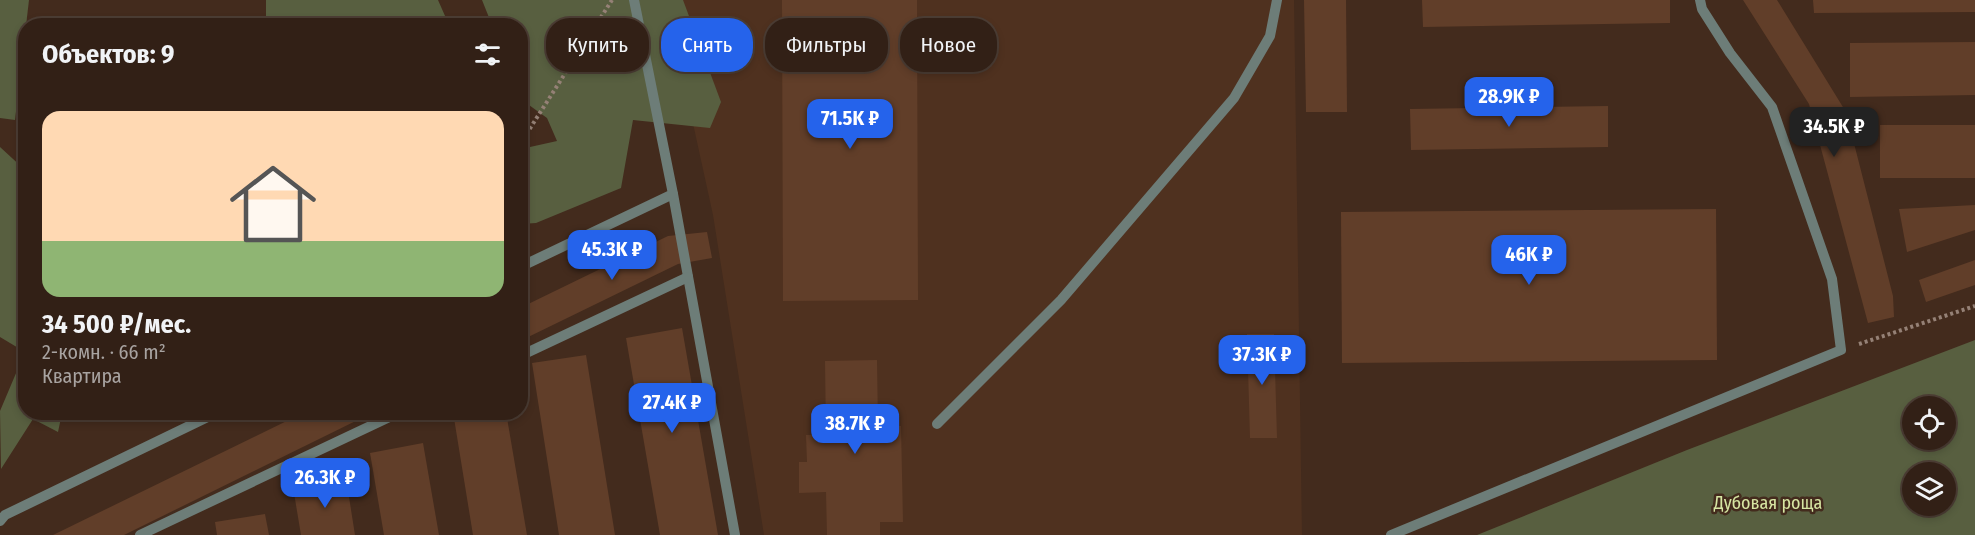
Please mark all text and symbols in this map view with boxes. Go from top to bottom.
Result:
chip: Купить [546,18,649,72]
chip: Снять [661,18,753,72]
chip: Фильтры [765,18,888,72]
chip: Новое [900,18,997,72]
icon: filters [471,38,504,71]
text: Объектов: 9 [42,39,175,70]
pin: 28.9K ₽ [1454,77,1564,128]
text: 28.9K ₽ [1479,84,1539,108]
pin: 71.5K ₽ [795,99,905,150]
text: 71.5K ₽ [821,106,879,130]
pin: 34.5K ₽ [1779,107,1889,158]
text: 34.5K ₽ [1804,114,1864,138]
icon: home [219,150,327,258]
pin: 45.3K ₽ [557,230,667,281]
pin: 46K ₽ [1487,235,1571,286]
text: 45.3K ₽ [582,237,642,261]
text: 46K ₽ [1505,242,1553,266]
text: 34 500 ₽/мес. [42,309,191,340]
pin: 37.3K ₽ [1207,335,1317,386]
text: 2-комн. · 66 m² [42,340,166,364]
text: 37.3K ₽ [1233,342,1291,366]
text: Квартира [42,364,122,388]
pin: 27.4K ₽ [617,383,727,434]
text: 27.4K ₽ [643,390,701,414]
map controls [1902,396,1956,516]
button: locate [1902,396,1956,450]
pin: 38.7K ₽ [800,404,910,455]
text: 38.7K ₽ [825,411,885,435]
pin: 26.3K ₽ [270,458,380,509]
button: layers [1902,462,1956,516]
text: 26.3K ₽ [295,465,355,489]
park label: Дубовая роща [1713,492,1822,514]

